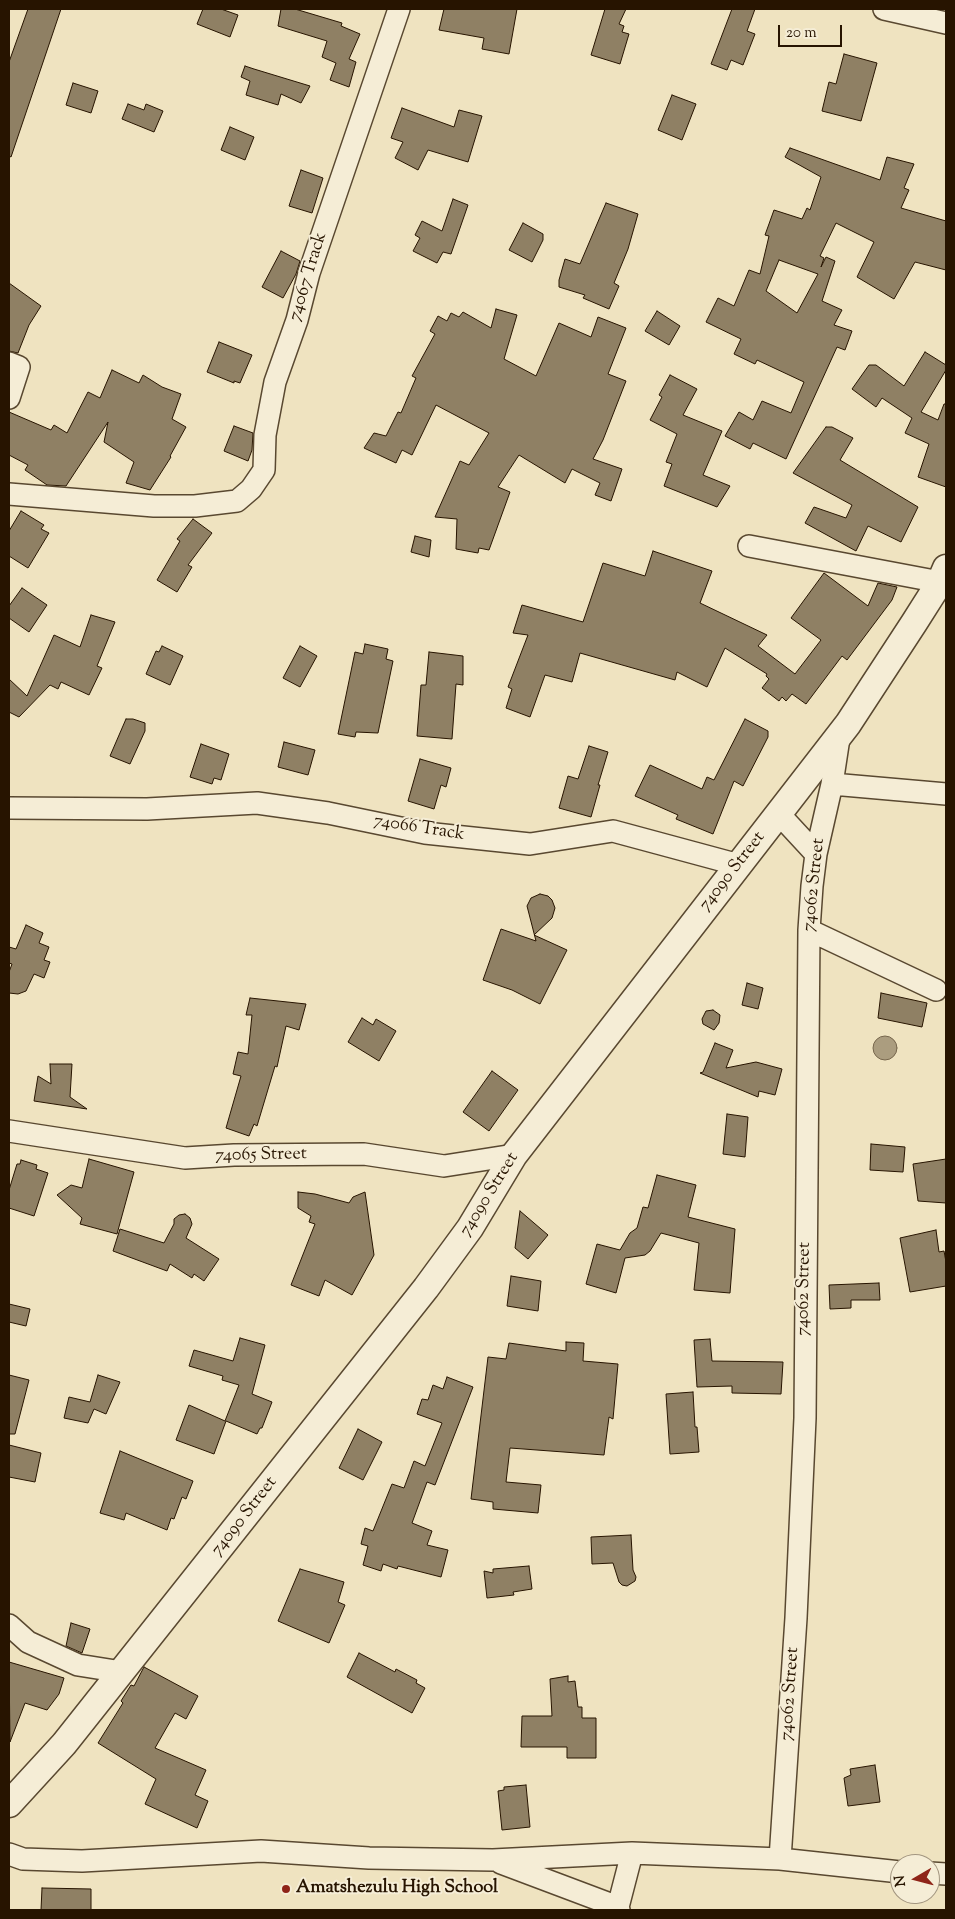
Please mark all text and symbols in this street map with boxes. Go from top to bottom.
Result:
scale bar [780,15,844,47]
text: 20 m [786,23,817,44]
street label: 74067 Track [285,230,333,324]
street label: 74066 Track [372,811,466,847]
street label: 74090 Street [695,828,771,916]
street label: 74062 Street [799,837,831,933]
street label: 74065 Street [215,1144,307,1168]
street label: 74090 Street [456,1149,524,1241]
street label: 74062 Street [793,1242,817,1336]
street label: 74090 Street [207,1473,283,1561]
street label: 74062 Street [777,1646,805,1742]
north arrow [890,1854,940,1904]
text: N [890,1874,912,1888]
place label: Amatshezulu High School [296,1878,498,1900]
marker: Amatshezulu High School [280,1883,292,1895]

